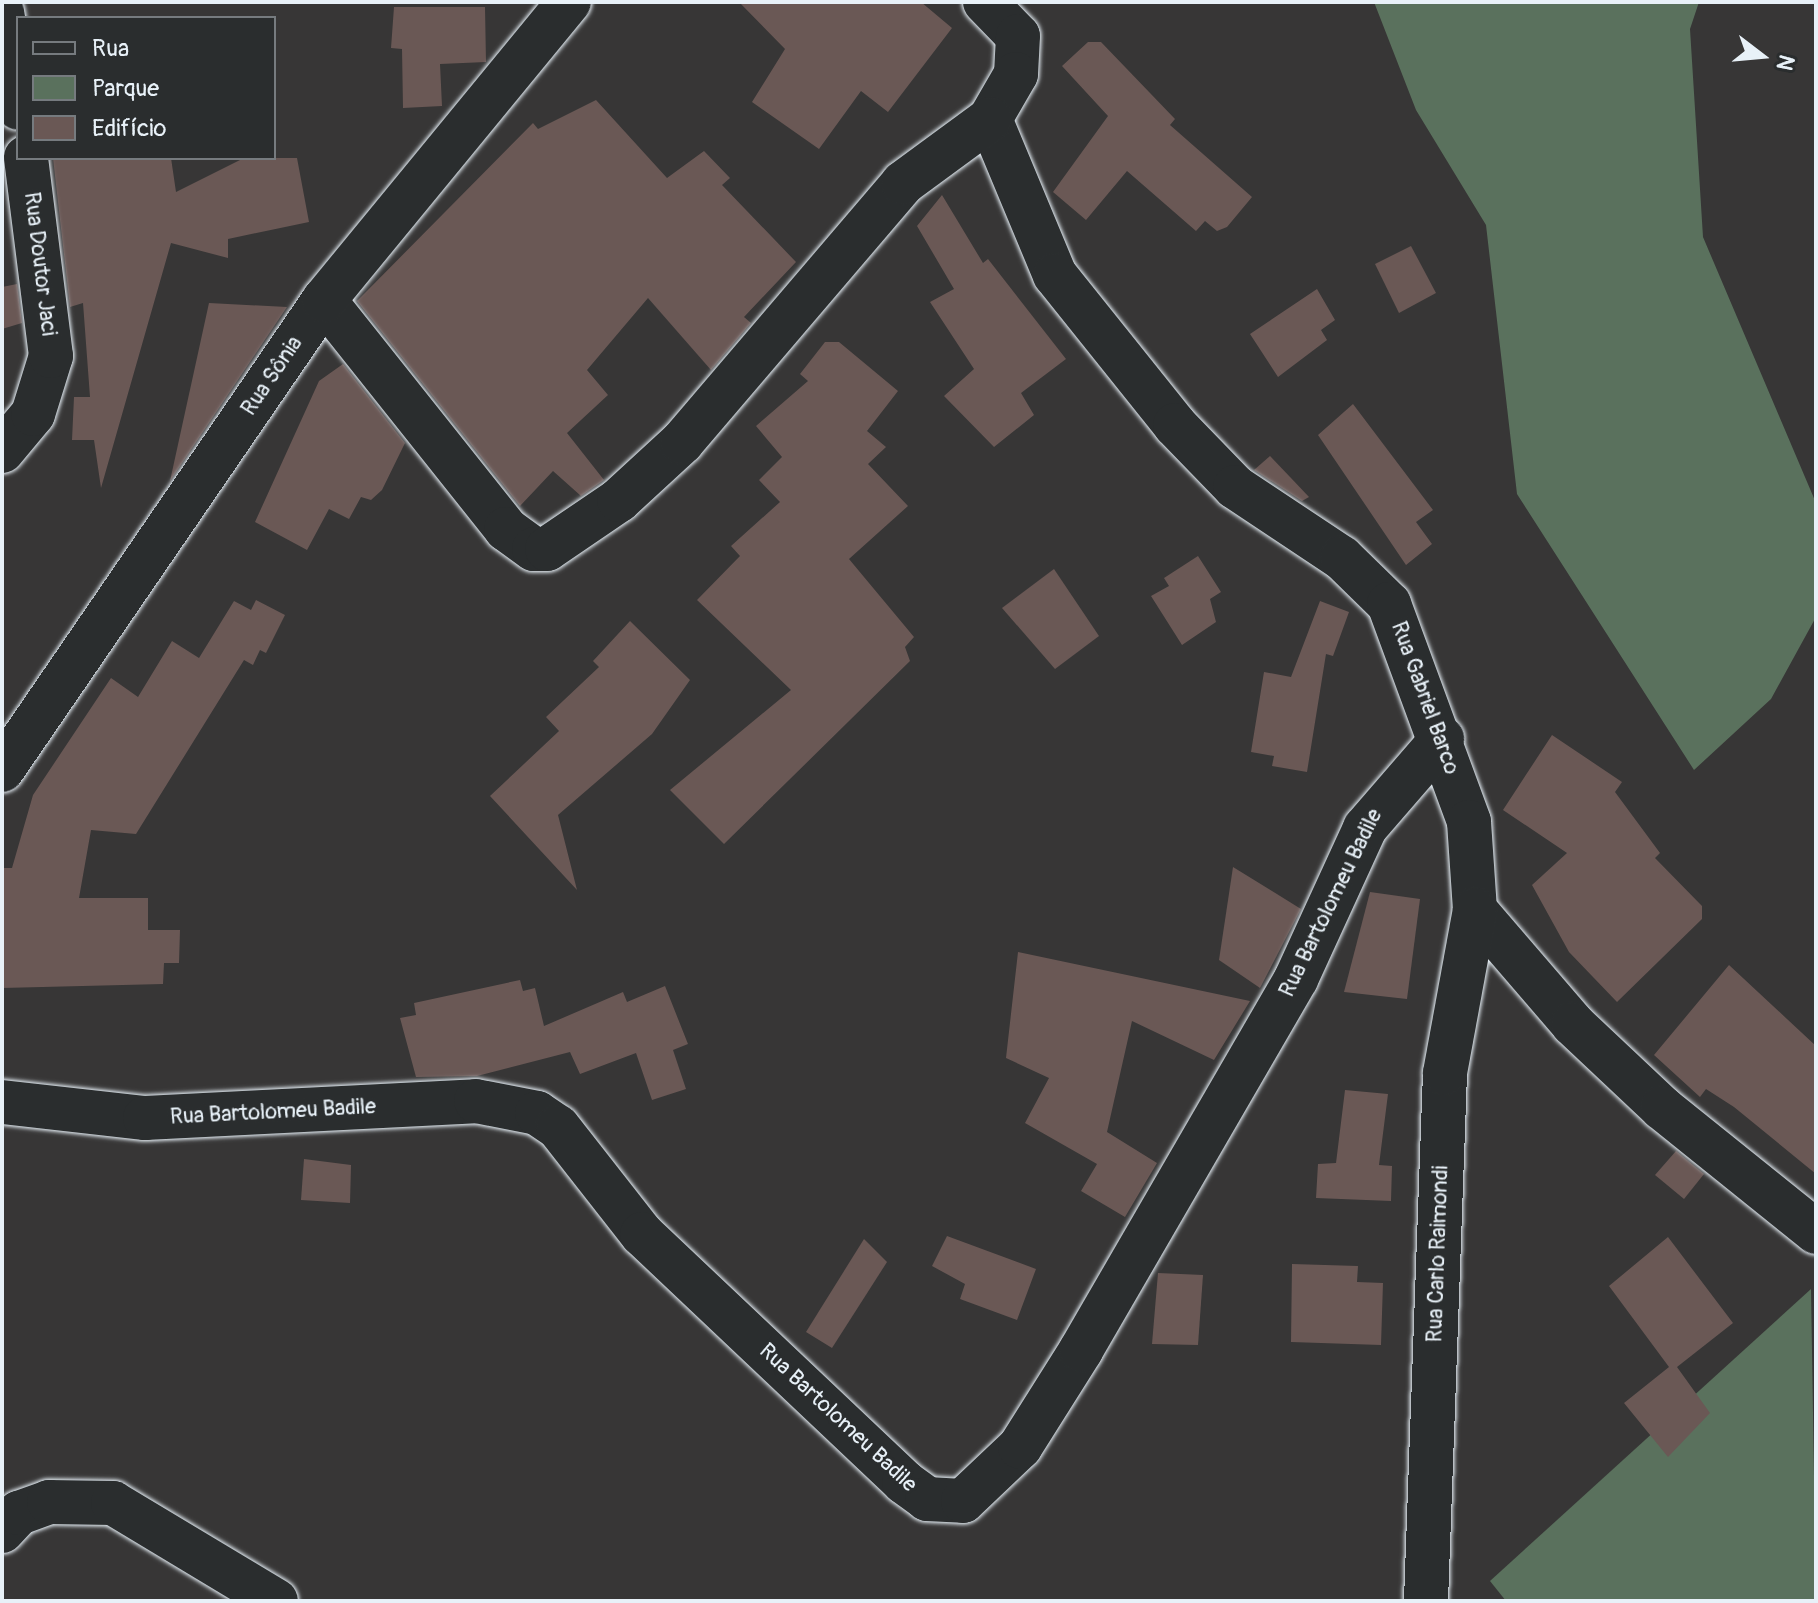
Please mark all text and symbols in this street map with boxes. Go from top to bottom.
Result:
legend [16,16,276,160]
north arrow [1722,16,1802,96]
text: Rua [92,34,129,63]
text: N [1770,52,1801,74]
text: Parque [92,74,159,103]
text: Edifício [92,114,166,143]
street label: Rua Doutor Jaci [18,191,62,337]
street label: Rua Sônia [236,331,308,421]
street label: Rua Gabriel Barco [1385,618,1465,778]
street label: Rua Bartolomeu Badile [1274,805,1388,1001]
street label: Rua Bartolomeu Badile [169,1093,377,1131]
street label: Rua Carlo Raimondi [1422,1165,1454,1343]
street label: Rua Bartolomeu Badile [754,1338,922,1498]

